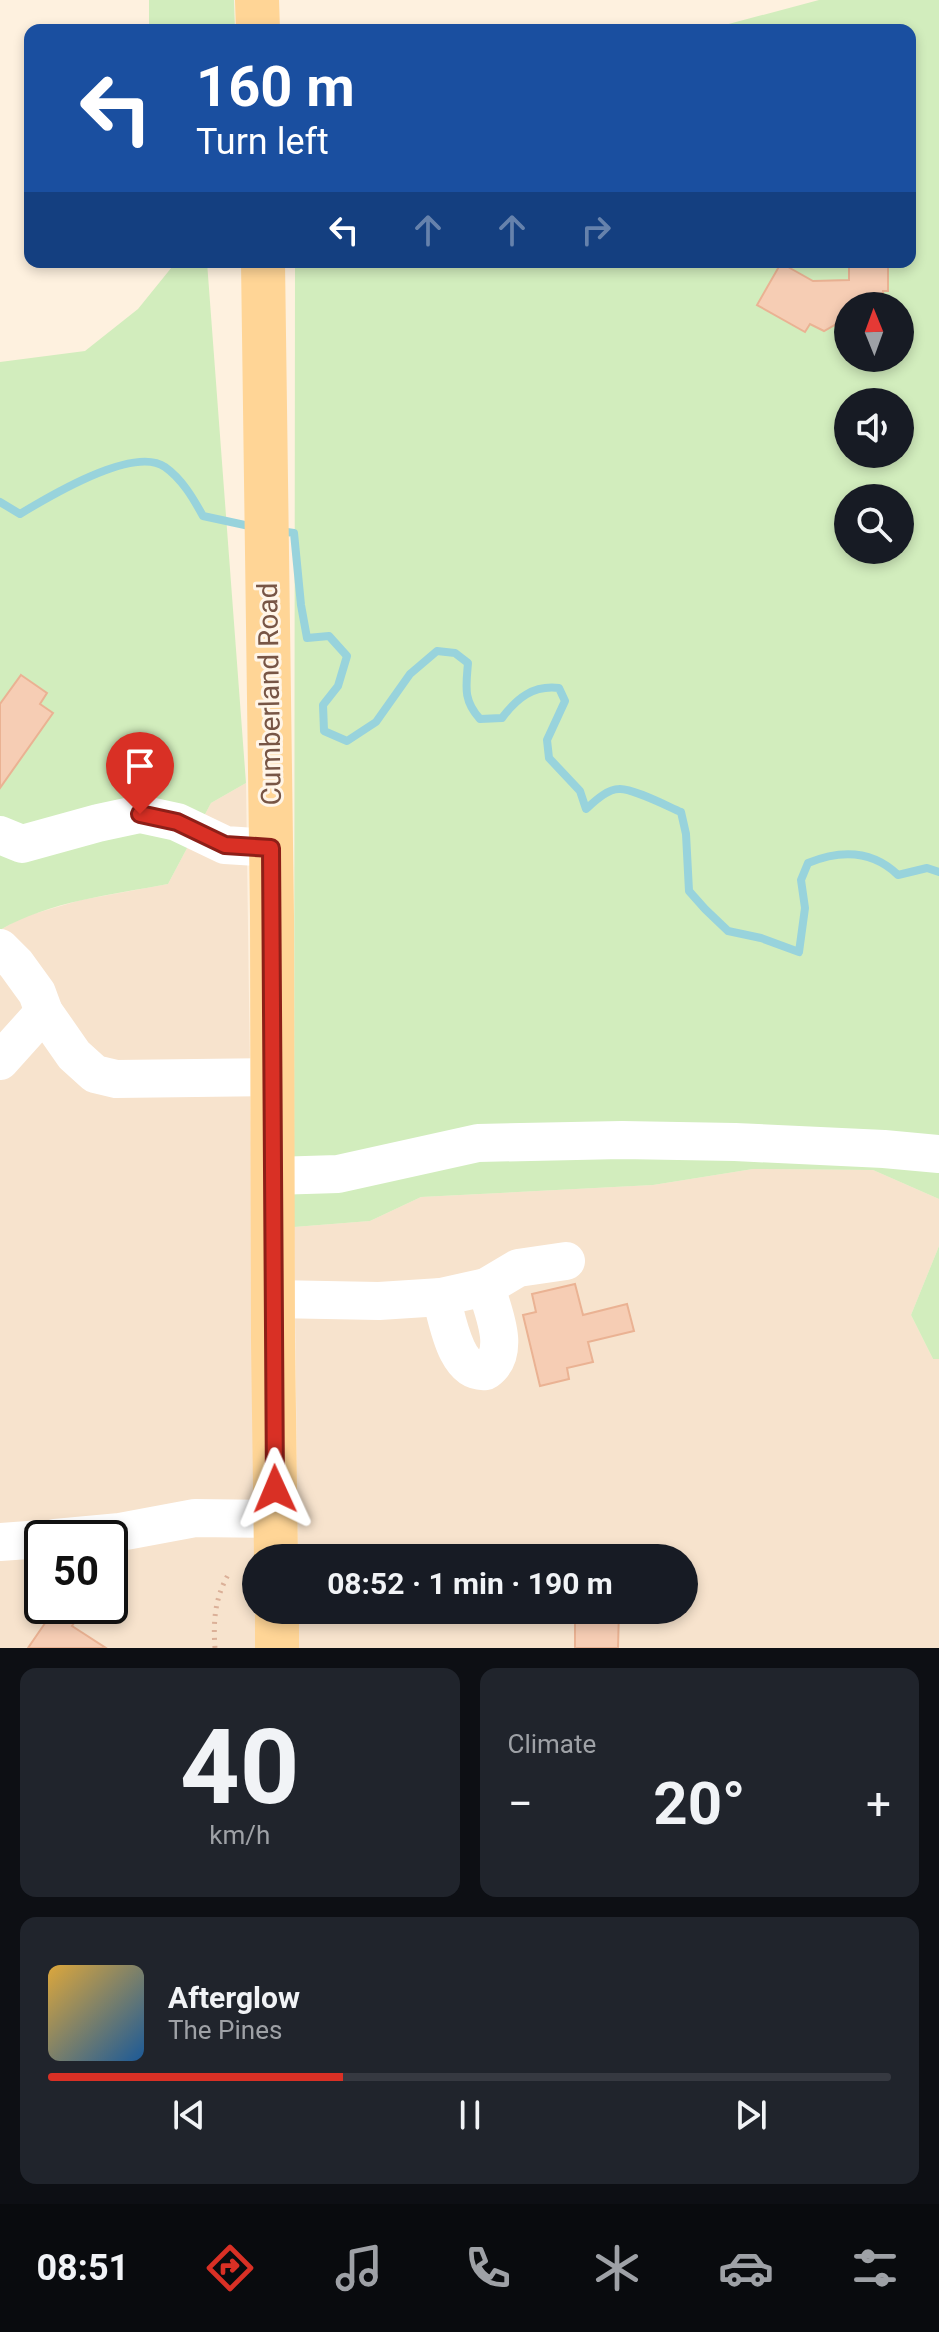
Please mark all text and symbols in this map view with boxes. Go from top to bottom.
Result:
text: 160 m [196,54,355,120]
icon: left [64,56,168,160]
text: Turn left [196,121,329,163]
icon: left [322,208,366,252]
icon: ahead [406,208,450,252]
icon: ahead [490,208,534,252]
icon: right [574,208,618,252]
north arrow [834,292,914,372]
map controls [834,292,914,564]
button: sound [834,388,914,468]
button: search [834,484,914,564]
street label: Cumberland Road [251,582,288,806]
pin [106,732,174,814]
icon: arrive [118,744,162,788]
position arrow [233,1447,317,1531]
speed limit sign: 50 [24,1520,128,1624]
text: 08:52 · 1 min · 190 m [327,1566,613,1601]
text: 40 [180,1707,299,1828]
text: Climate [508,1729,596,1759]
text: 20° [653,1768,745,1839]
text: − [508,1778,533,1830]
text: + [866,1778,891,1830]
text: km/h [209,1820,270,1850]
text: Afterglow [168,1980,300,2015]
text: The Pines [168,2015,282,2045]
icon: previous [167,2093,211,2137]
icon: pause [448,2093,492,2137]
icon: next [729,2093,773,2137]
icon: directions [202,2240,258,2296]
icon: music [331,2240,387,2296]
icon: phone [460,2240,516,2296]
icon: climate [589,2240,645,2296]
icon: car [718,2240,774,2296]
icon: filters [847,2240,903,2296]
text: 08:51 [36,2247,129,2289]

